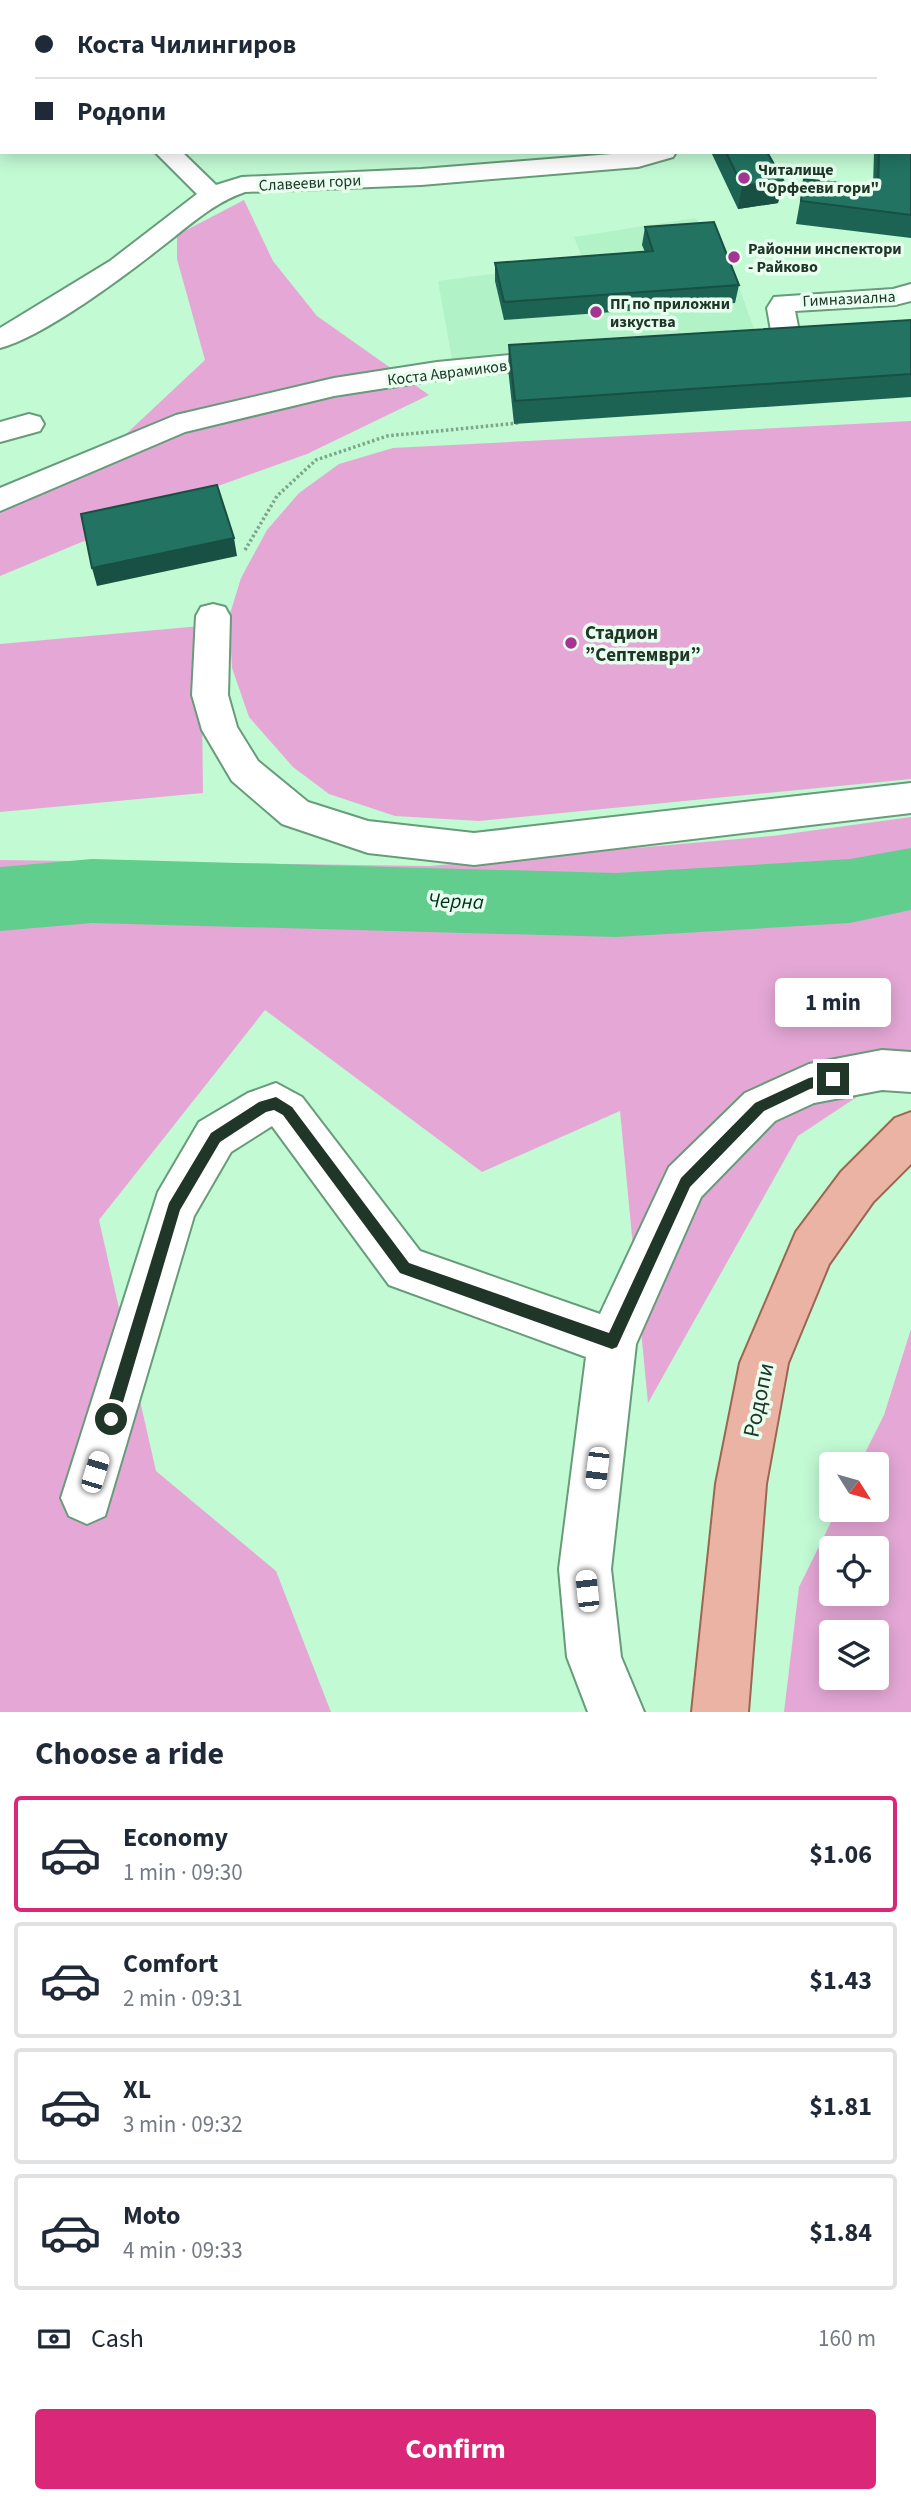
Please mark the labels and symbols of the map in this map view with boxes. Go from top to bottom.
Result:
place label: Читалище "Орфееви гори" [758,159,879,199]
street label: Славееви гори [258,169,362,197]
marker: Читалище "Орфееви гори" [736,170,752,186]
place label: Районни инспектори - Райково [748,238,902,278]
marker: Районни инспектори - Райково [726,249,742,265]
street label: Гимназиална [802,286,896,312]
place label: ПГ по приложни изкуства [610,293,730,333]
marker: ПГ по приложни изкуства [588,304,604,320]
street label: Коста Аврамиков [386,355,508,391]
place label: Стадион ”Септември” [585,620,701,669]
marker: Стадион ”Септември” [563,635,579,651]
water label: Черна [428,885,484,917]
callout: 1 min [775,978,891,1026]
route end [817,1063,849,1095]
street label: Родопи [735,1360,782,1440]
route start [95,1403,127,1435]
car [585,1446,610,1490]
car [79,1449,112,1495]
north arrow [819,1452,889,1522]
car [575,1569,600,1613]

